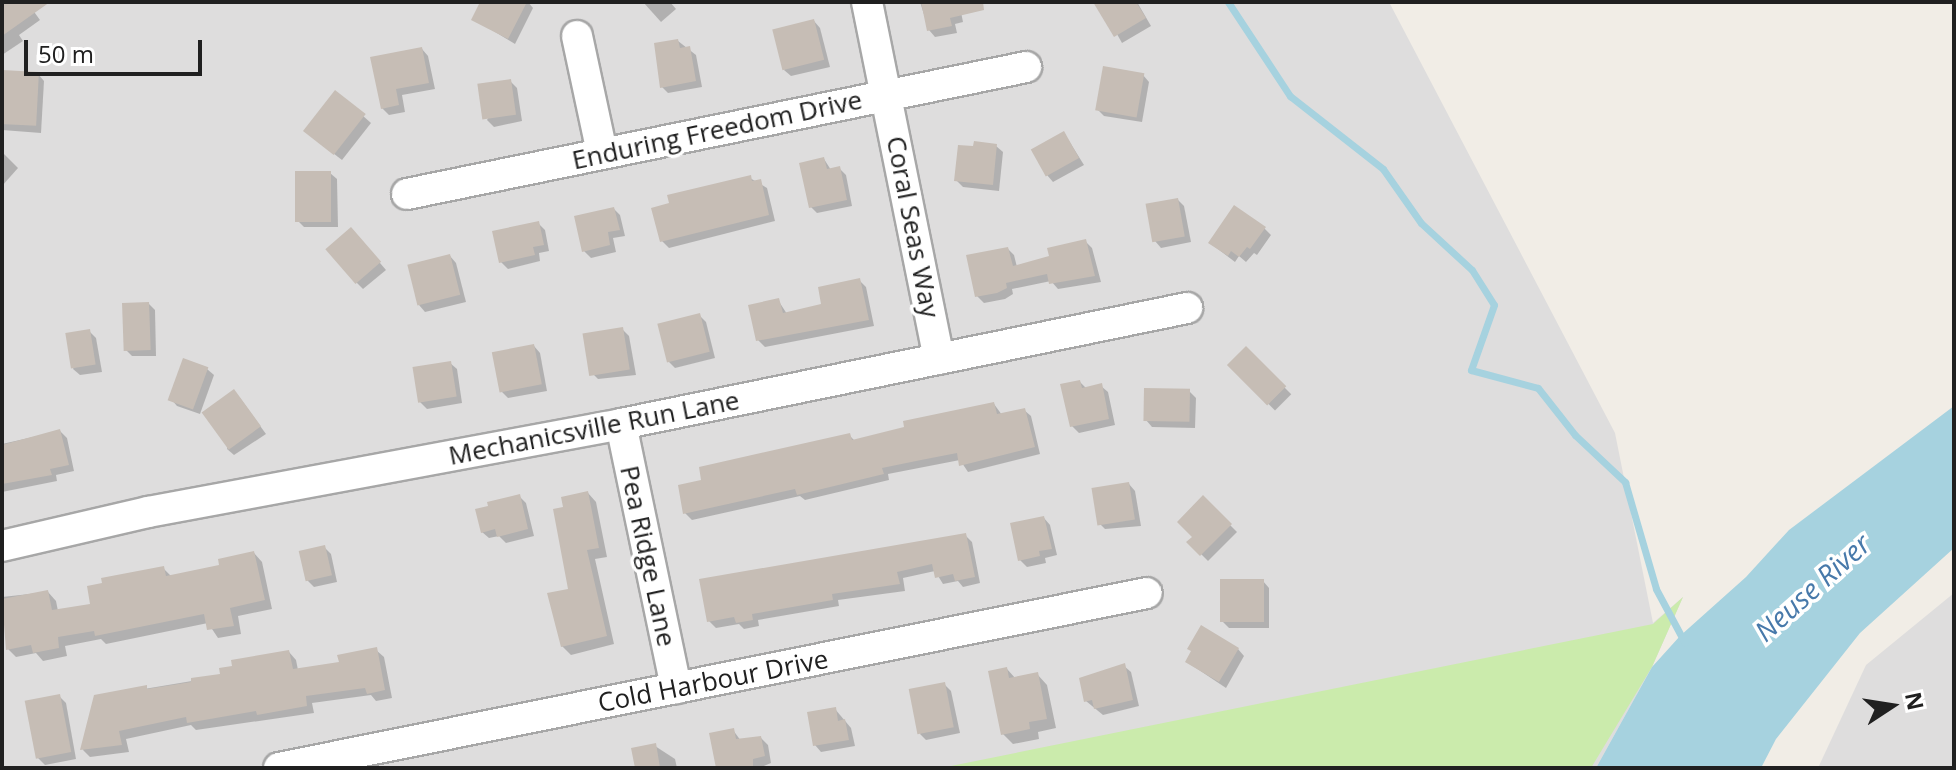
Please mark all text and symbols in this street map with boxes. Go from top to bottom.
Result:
scale bar [28,24,206,74]
text: 50 m [38,37,94,70]
street label: Enduring Freedom Drive [569,84,865,176]
street label: Coral Seas Way [880,134,946,320]
street label: Mechanicsville Run Lane [446,384,742,472]
street label: Pea Ridge Lane [614,463,682,649]
water label: Neuse River [1747,526,1877,648]
street label: Cold Harbour Drive [595,643,831,719]
north arrow [1852,666,1932,746]
text: N [1899,689,1932,713]

